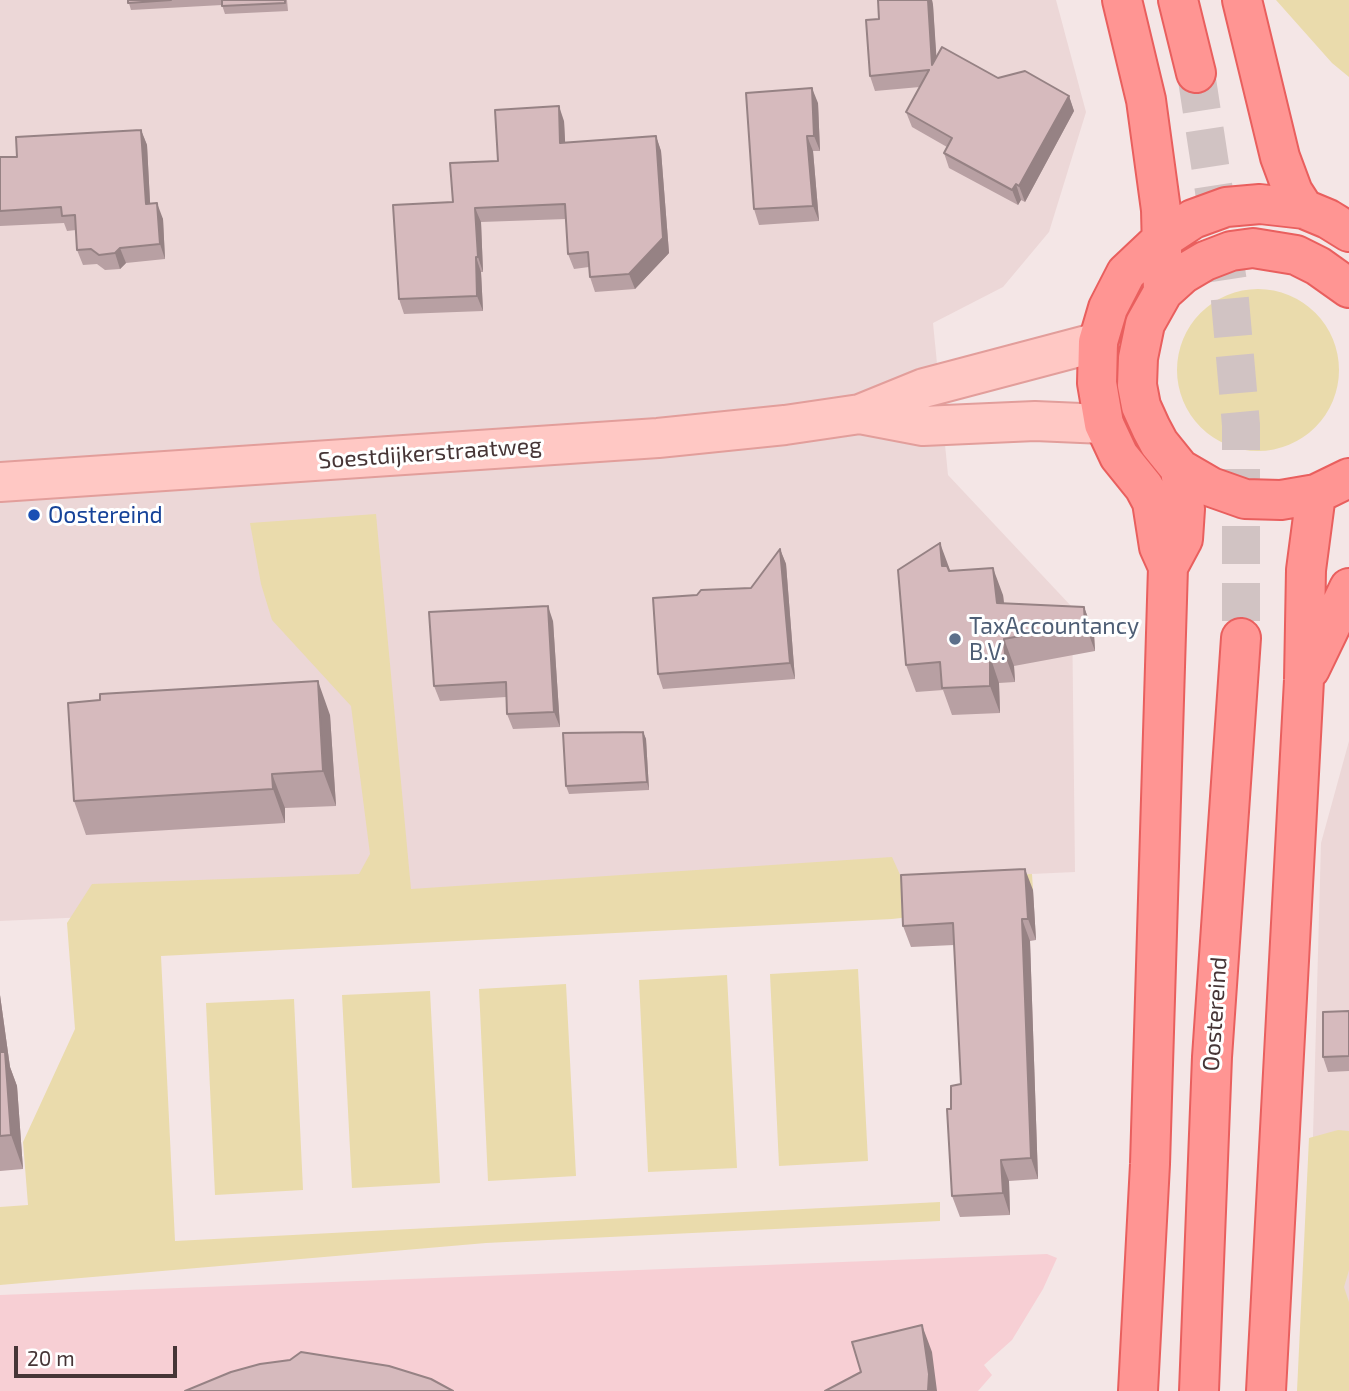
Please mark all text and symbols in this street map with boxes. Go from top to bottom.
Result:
street label: Soestdijkerstraatweg [317,431,543,475]
place label: Oostereind [48,501,163,529]
marker: Oostereind [26,507,42,523]
place label: TaxAccountancy B.V. [969,612,1139,666]
marker: TaxAccountancy B.V. [947,631,963,647]
street label: Oostereind [1197,956,1233,1072]
scale bar [18,1332,180,1376]
text: 20 m [27,1345,75,1370]

